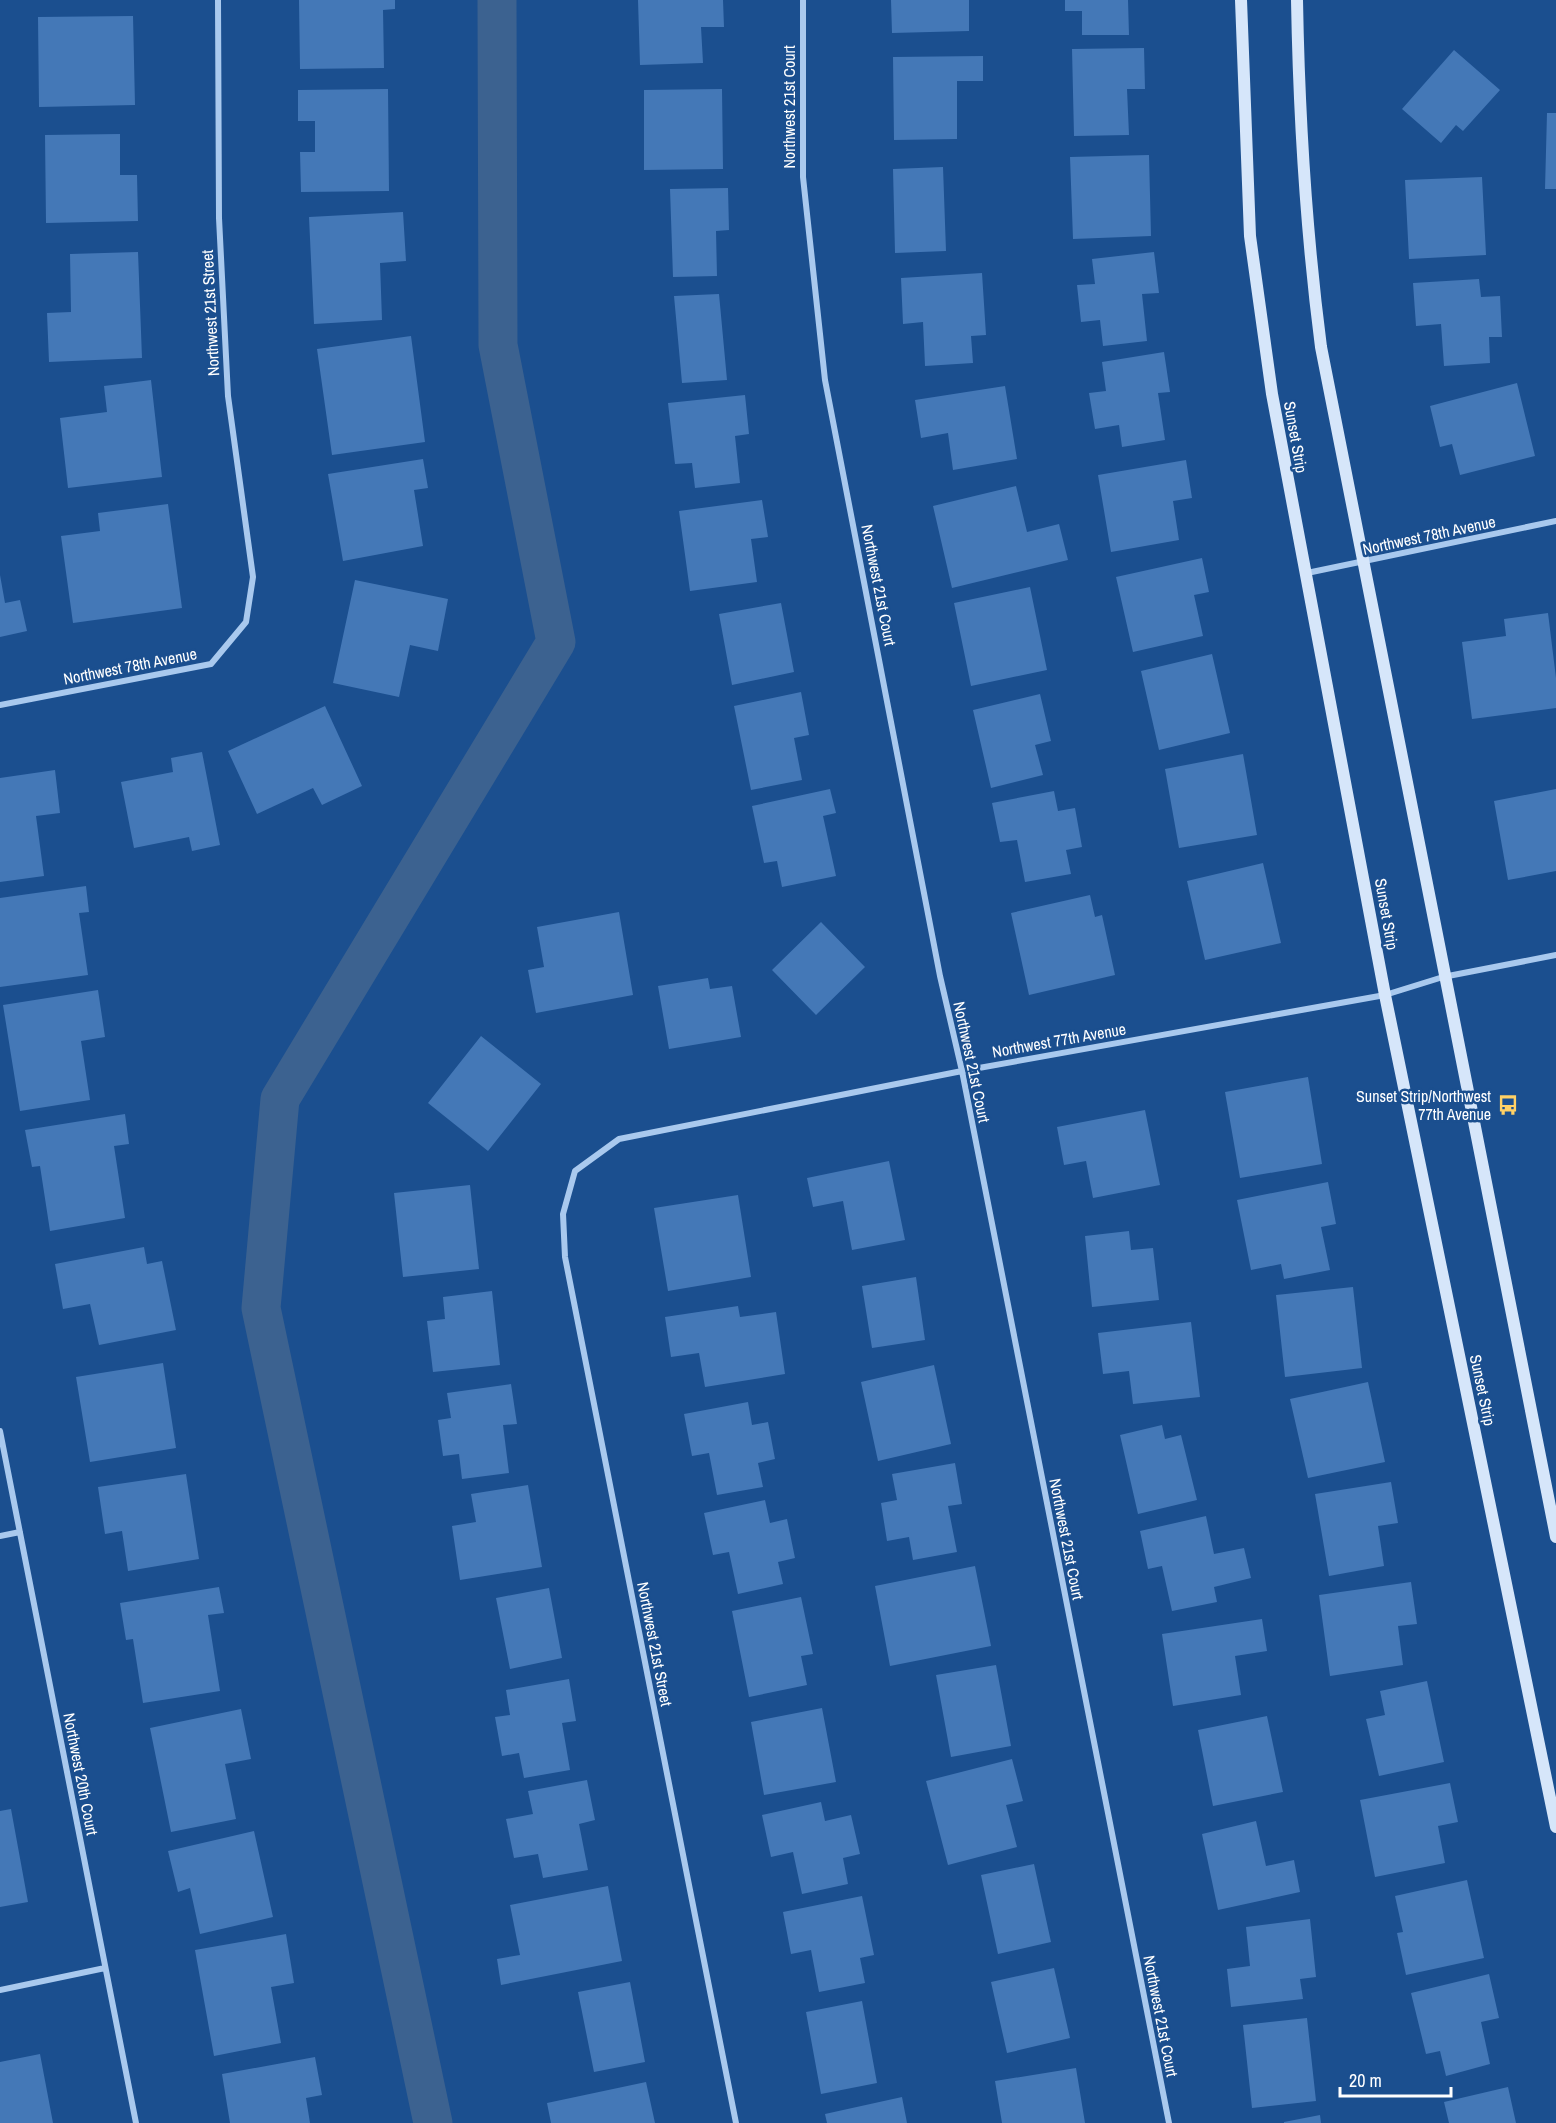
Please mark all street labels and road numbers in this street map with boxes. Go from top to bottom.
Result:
street label: Northwest 21st Court [778,45,800,169]
street label: Northwest 21st Street [196,249,224,377]
street label: Sunset Strip [1279,400,1313,474]
street label: Northwest 78th Avenue [1360,510,1498,560]
street label: Northwest 21st Court [856,522,902,648]
street label: Northwest 78th Avenue [61,642,199,690]
street label: Sunset Strip [1370,877,1404,951]
street label: Northwest 21st Court [948,999,996,1125]
street label: Northwest 77th Avenue [990,1017,1128,1063]
street label: Sunset Strip [1465,1352,1501,1428]
street label: Northwest 21st Court [1044,1476,1090,1602]
street label: Northwest 21st Street [632,1580,678,1708]
street label: Northwest 20th Court [58,1711,104,1837]
street label: Northwest 21st Court [1138,1953,1184,2079]

